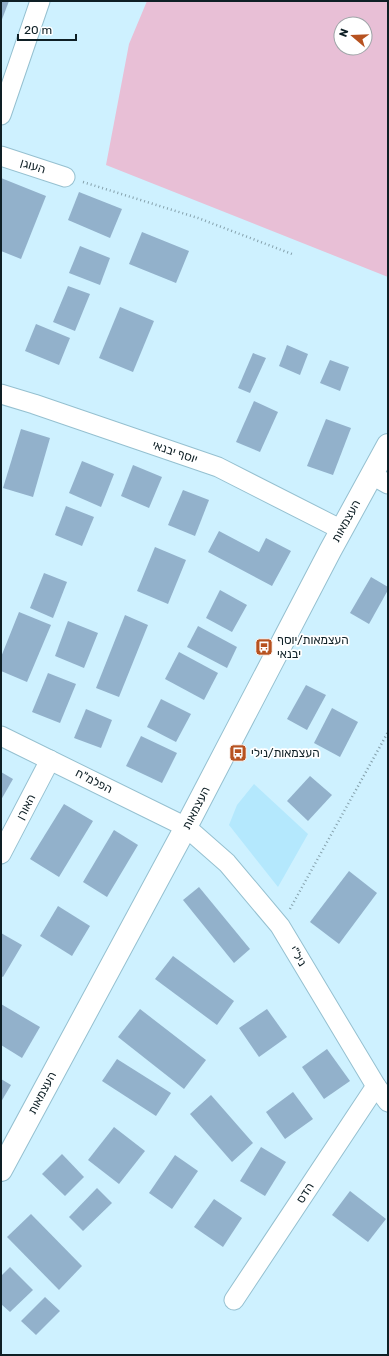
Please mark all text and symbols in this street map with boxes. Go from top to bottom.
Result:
scale bar [18,16,76,42]
north arrow [333,16,373,56]
text: 20 m [24,23,52,37]
text: N [337,27,351,39]
street label: העוגן [19,156,47,176]
street label: יוסף יבנאי [150,438,200,466]
street label: העצמאות [329,497,363,545]
place label: העצמאות/יוסף יבנאי [277,633,349,661]
bus stop icon: העצמאות/יוסף יבנאי [254,637,274,657]
bus stop icon: העצמאות/נילי [228,743,248,763]
place label: העצמאות/נילי [251,746,320,760]
street label: הפלמ"ח [73,766,115,796]
street label: העצמאות [179,784,213,832]
street label: האורן [14,792,38,822]
street label: ניל"י [287,943,310,969]
street label: העצמאות [25,1069,59,1117]
street label: הדס [293,1180,317,1206]

